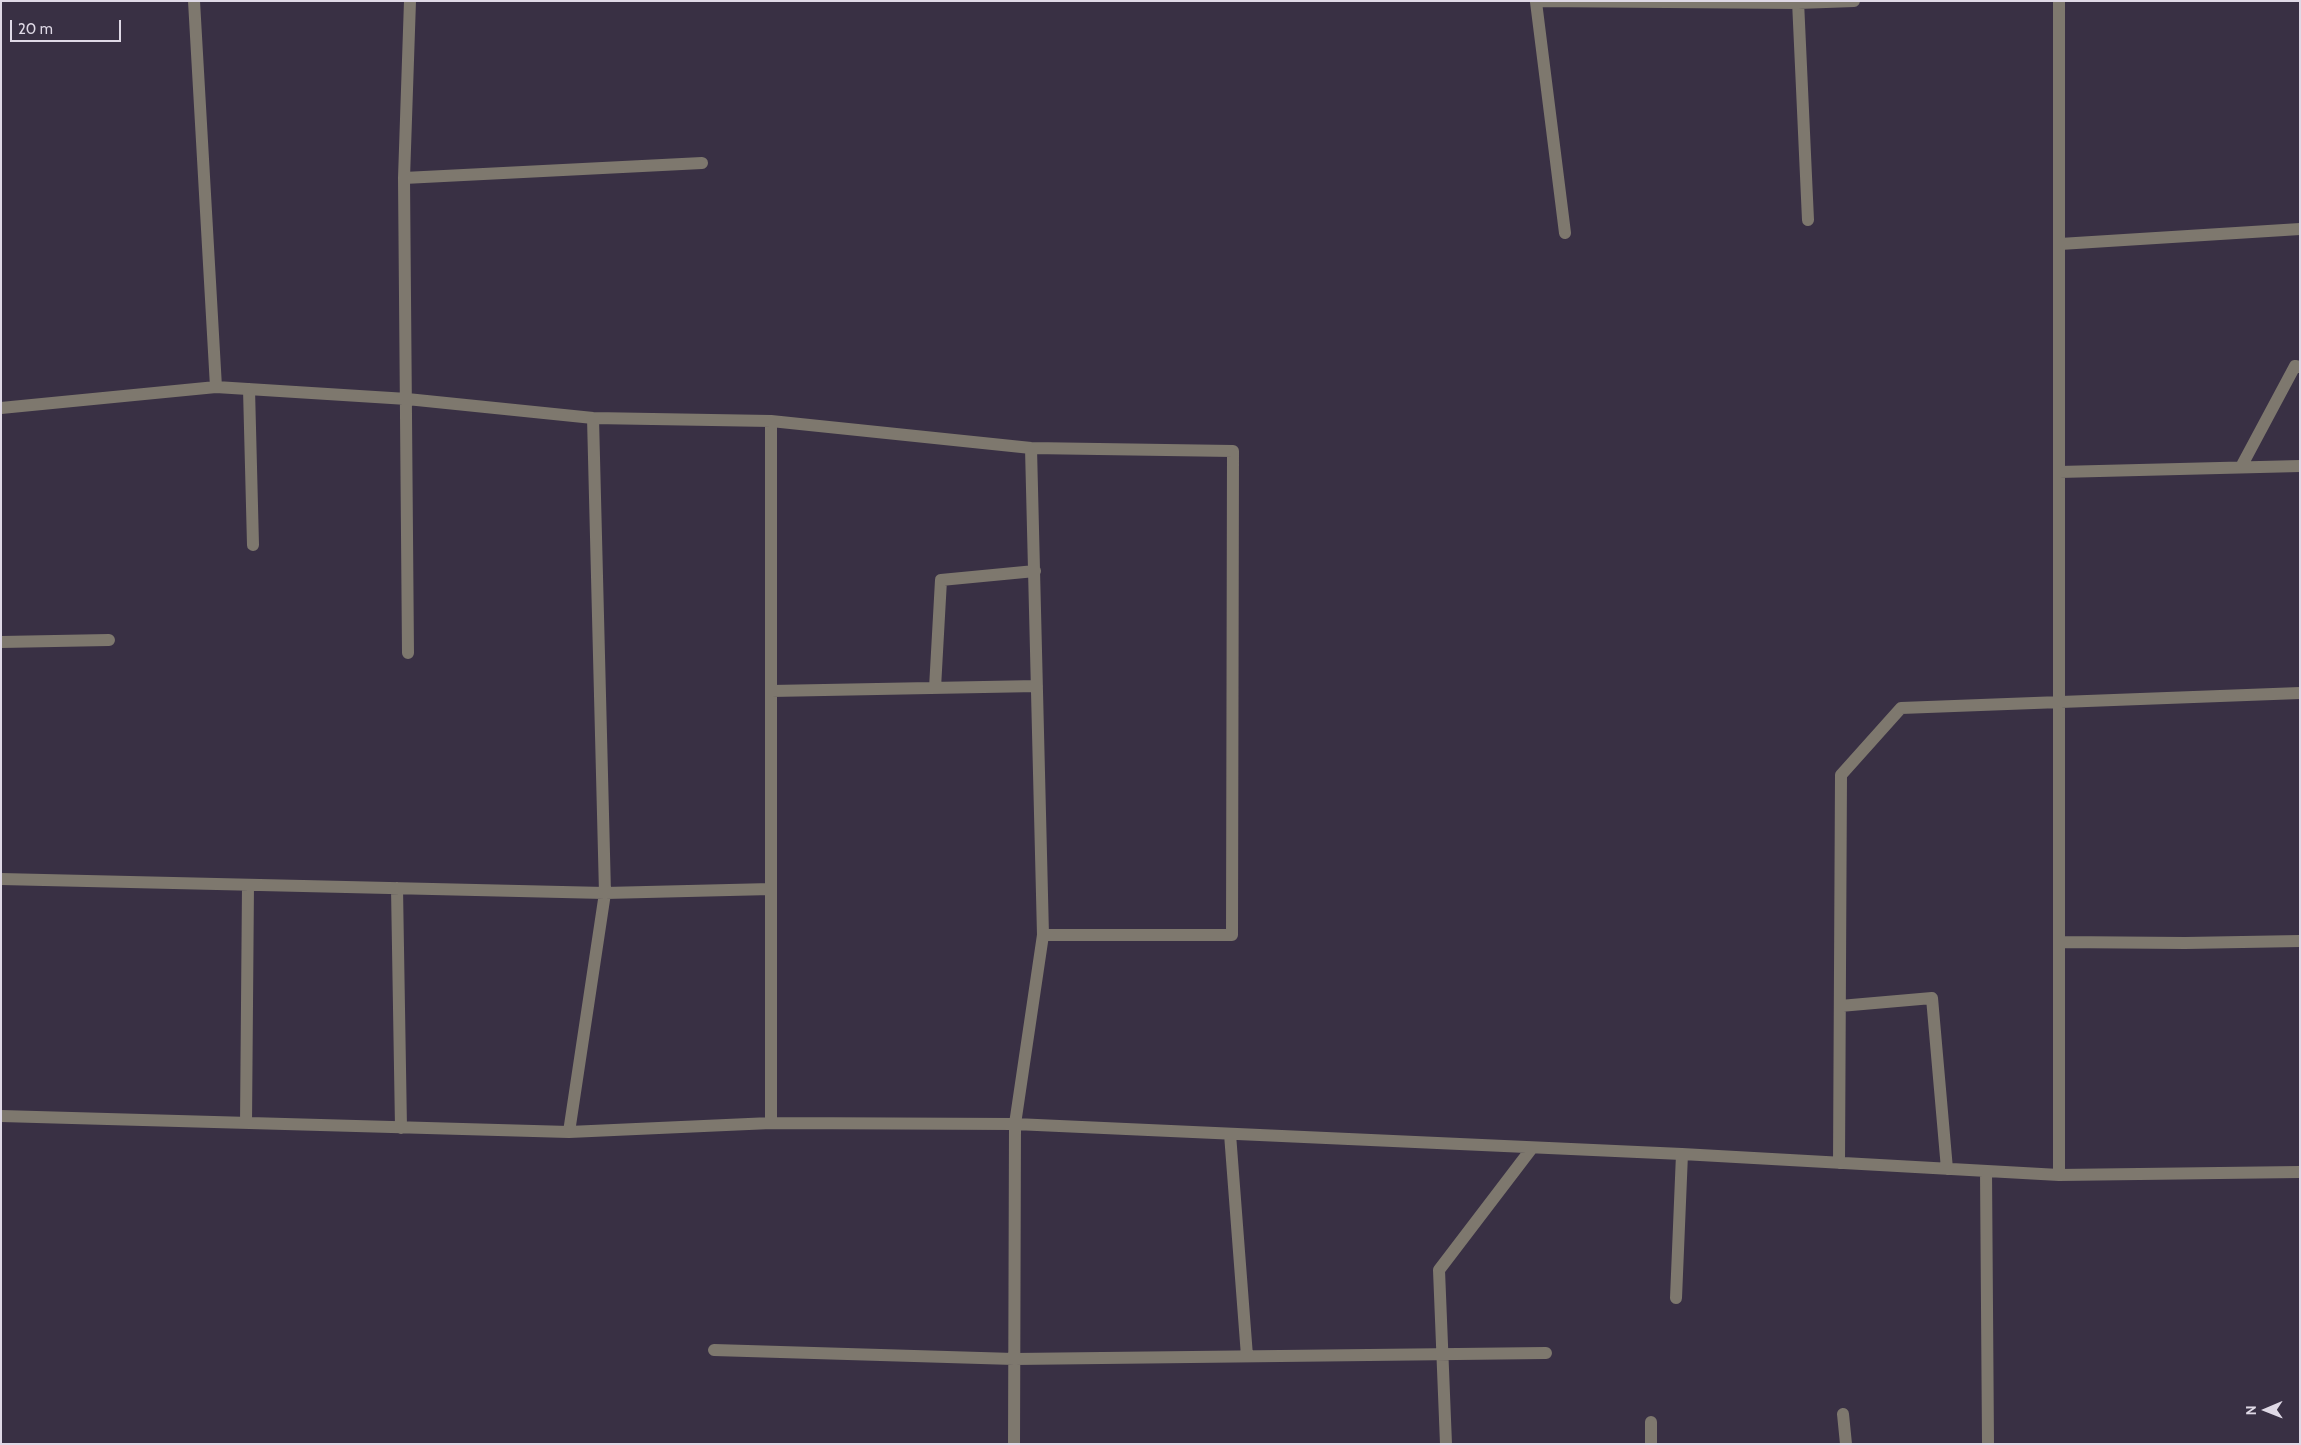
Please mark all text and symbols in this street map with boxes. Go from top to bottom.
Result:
scale bar [12,10,124,42]
text: 20 m [18,20,53,38]
north arrow [2241,1385,2291,1435]
text: N [2242,1405,2260,1415]

